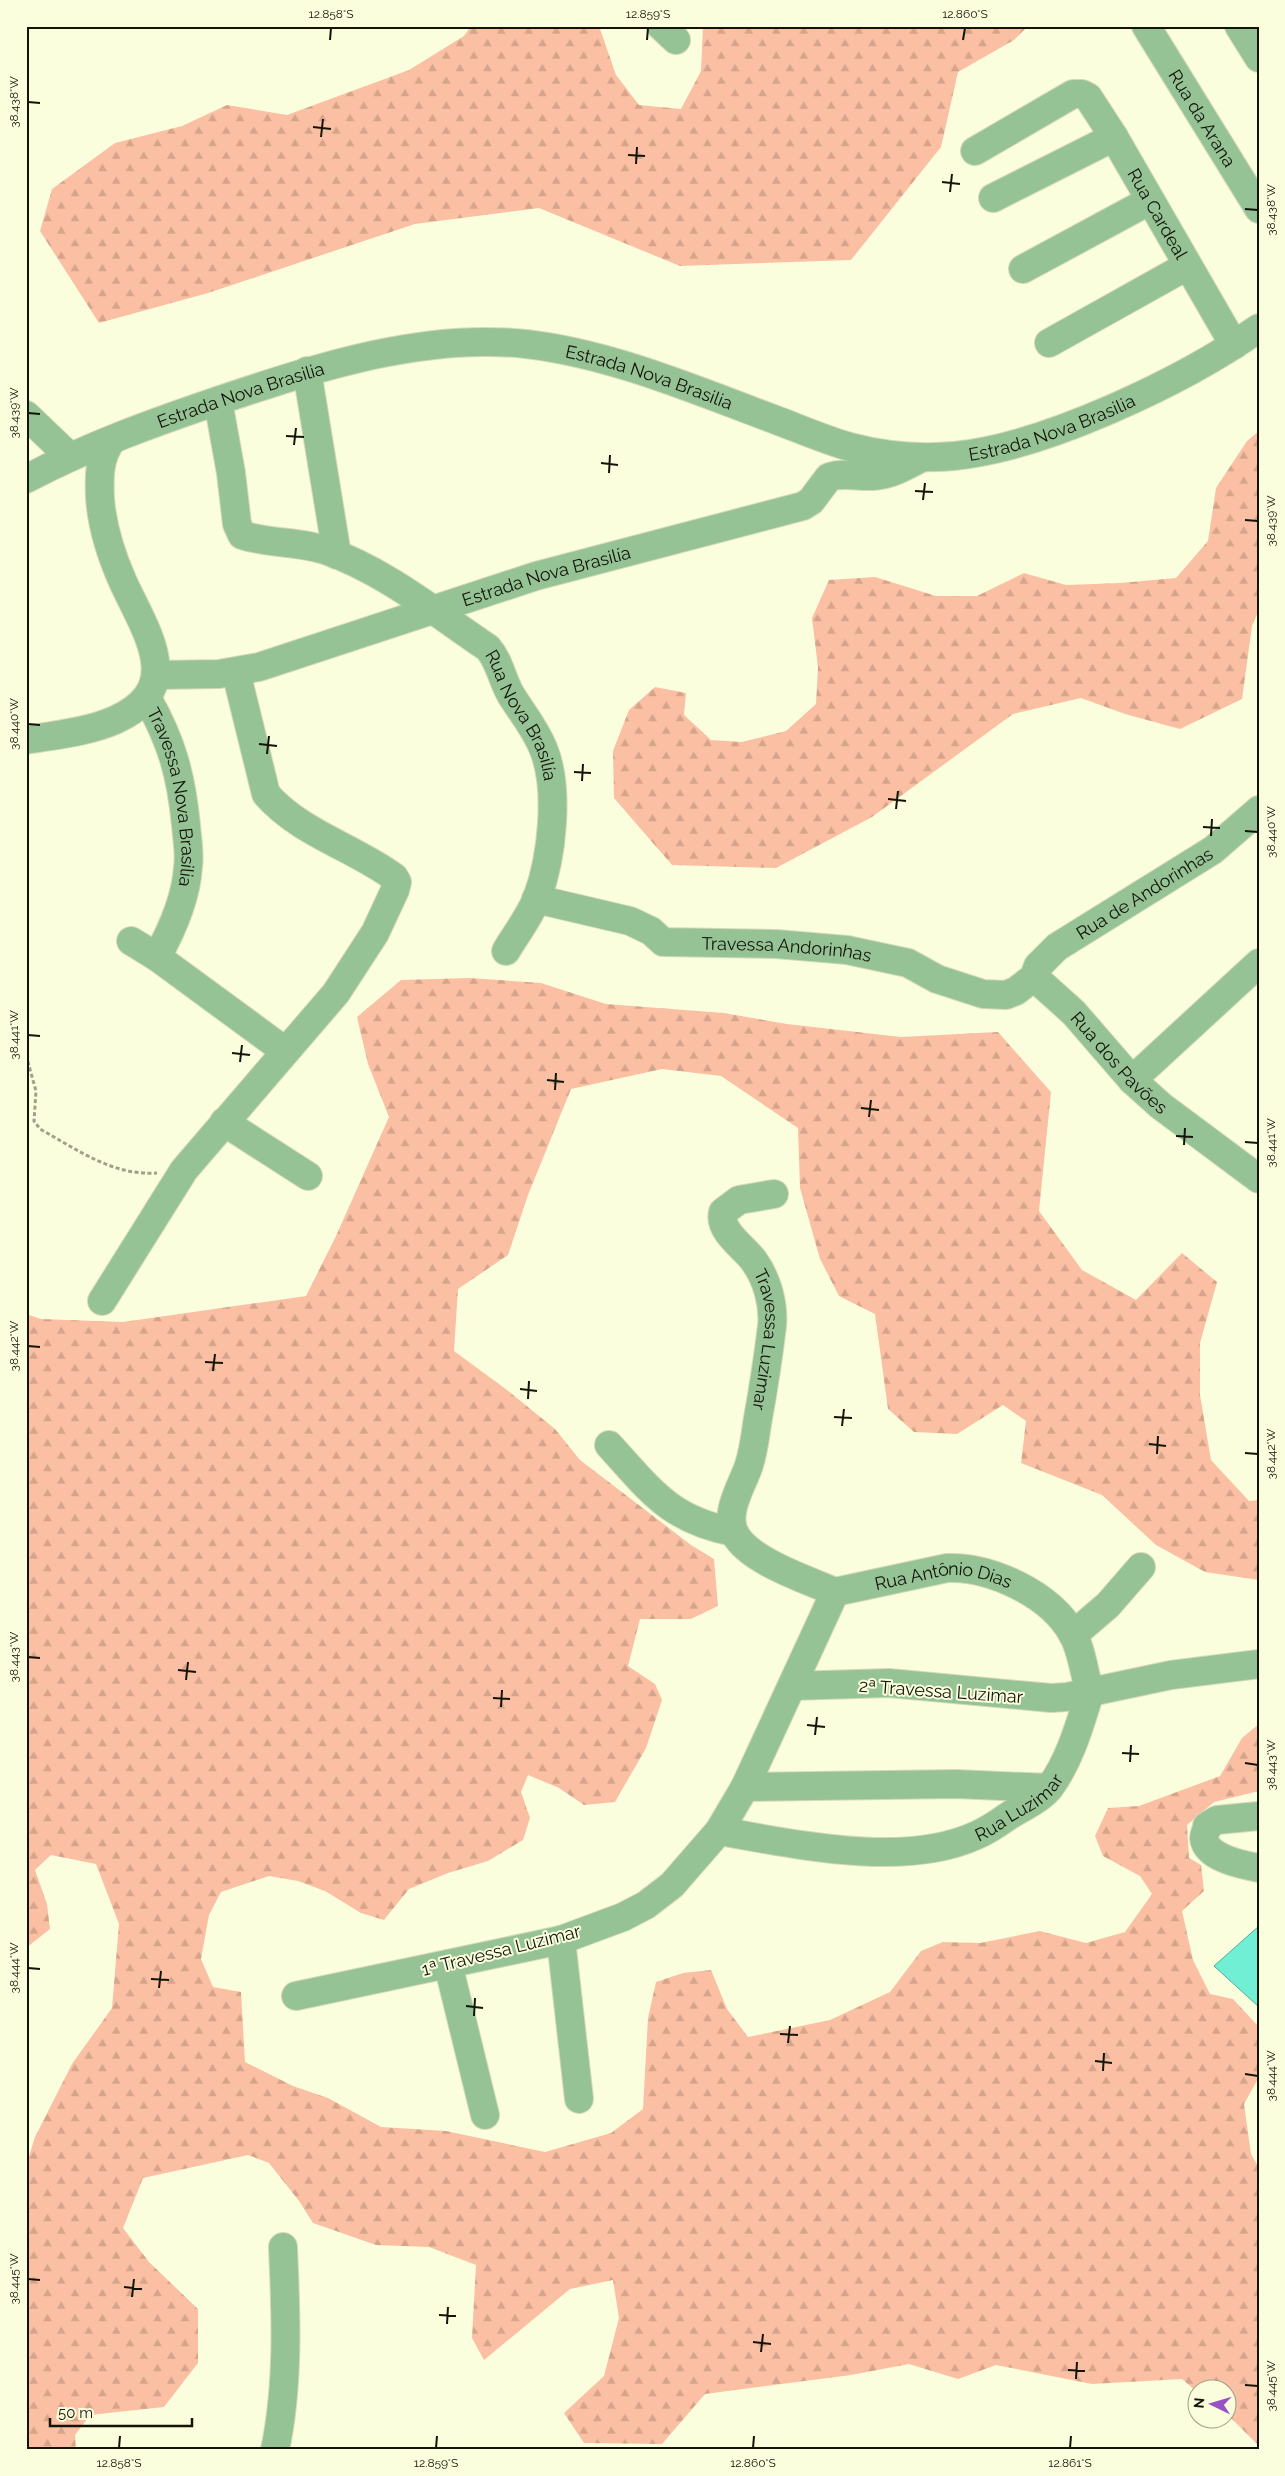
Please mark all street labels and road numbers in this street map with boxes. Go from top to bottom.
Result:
street label: Rua da Arana [1165,65,1241,170]
street label: Rua Cardeal [1124,164,1193,263]
street label: Estrada Nova Brasilia [564,340,736,413]
street label: Estrada Nova Brasilia [154,357,326,432]
street label: Estrada Nova Brasilia [967,389,1138,465]
street label: Estrada Nova Brasilía [459,541,633,610]
street label: Rua Nova Brasilía [482,646,562,782]
street label: Travessa Nova Brasilia [143,704,199,889]
street label: Rua de Andorinhas [1072,842,1217,943]
street label: Travessa Andorinhas [701,932,874,966]
street label: Rua dos Pavões [1067,1007,1172,1118]
street label: Travessa Luzimar [749,1265,783,1413]
street label: Rua Antônio Dias [872,1557,1016,1594]
street label: 2ª Travessa Luzimar [858,1675,1025,1707]
street label: Rua Luzimar [971,1769,1067,1845]
street label: 1ª Travessa Luzimar [419,1920,583,1980]

